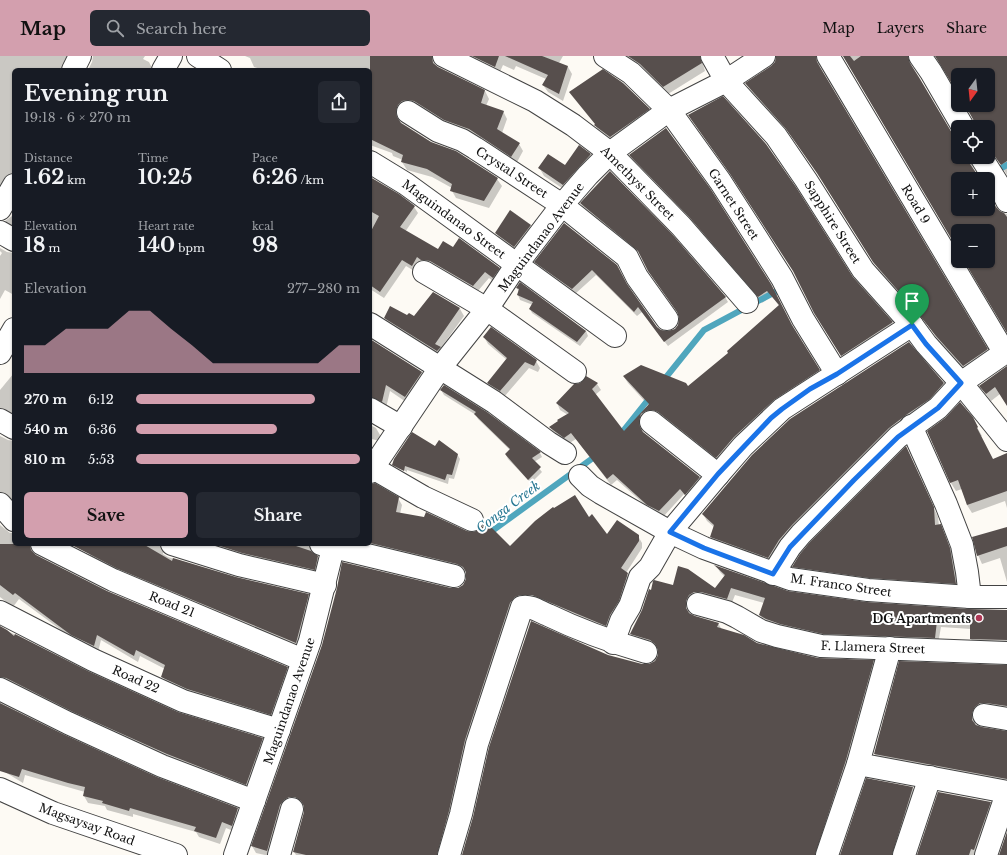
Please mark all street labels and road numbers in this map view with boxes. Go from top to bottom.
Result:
street label: Amethyst Street [597,142,678,223]
street label: Crystal Street [473,143,551,201]
street label: Garnet Street [705,166,763,243]
street label: Maguindanao Street [399,176,509,262]
street label: Sapphire Street [801,178,865,267]
street label: Maguindanao Avenue [495,179,587,295]
street label: Road 9 [898,182,934,226]
street label: M. Franco Street [789,570,893,600]
street label: Road 21 [147,588,197,620]
street label: Maguindanao Avenue [260,635,318,767]
street label: F. Llamera Street [820,638,926,656]
street label: Road 22 [110,662,162,696]
street label: Magsaysay Road [37,800,137,848]

